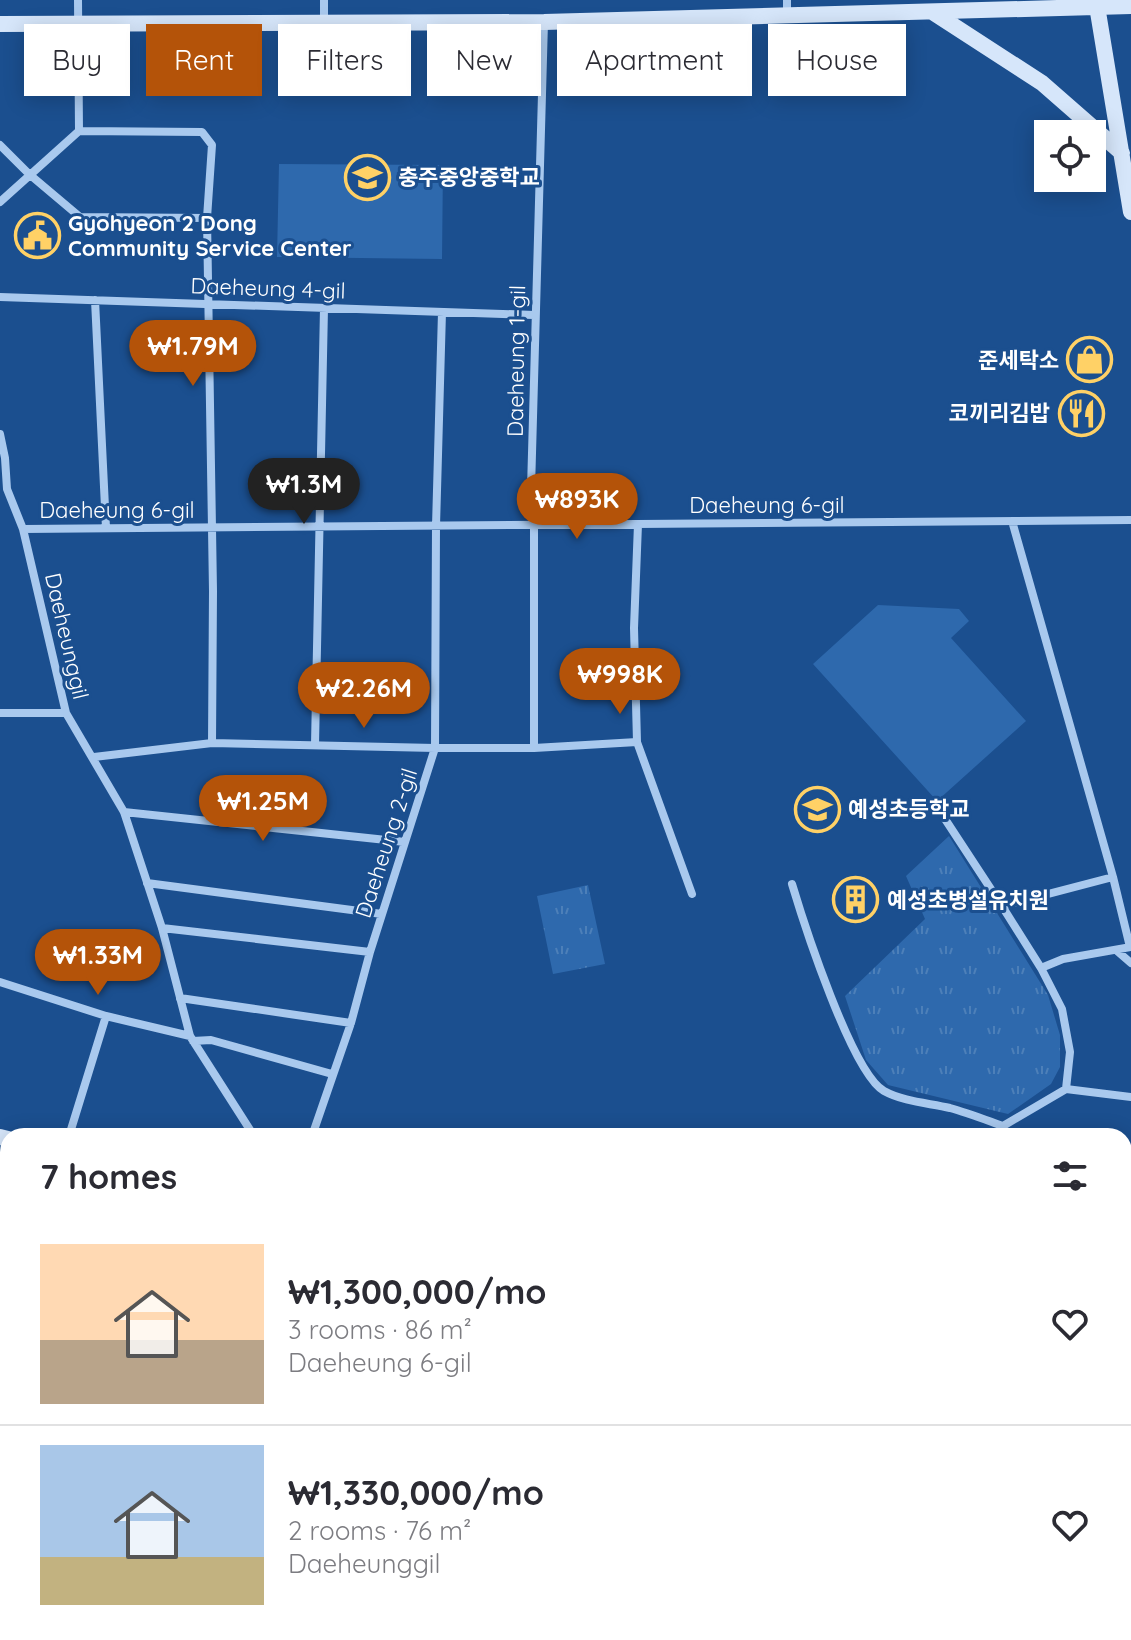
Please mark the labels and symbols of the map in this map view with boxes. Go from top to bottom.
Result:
school or university icon: 충주중앙중학교 [343,153,391,201]
place label: 충주중앙중학교 [398,163,540,191]
place label: Gyohyeon 2 Dong Community Service Center [68,209,352,262]
public building icon: Gyohyeon 2 Dong Community Service Center [13,212,61,260]
street label: Daeheung 4-gil [190,271,346,305]
street label: Daeheung 1-gil [501,285,531,437]
pin: ₩1.79M [128,320,258,388]
shop icon: 준세탁소 [1066,336,1114,384]
place label: 준세탁소 [978,346,1059,374]
restaurant icon: 코끼리김밥 [1057,389,1105,437]
place label: 코끼리김밥 [949,399,1050,427]
pin: ₩1.3M [248,458,360,526]
pin: ₩893K [521,473,633,541]
street label: Daeheung 6-gil [689,491,845,519]
street label: Daeheung 6-gil [39,496,195,524]
street label: Daeheunggil [39,570,95,702]
pin: ₩998K [564,648,676,716]
pin: ₩2.26M [299,662,429,730]
street label: Daeheung 2-gil [349,765,423,921]
pin: ₩1.25M [198,775,328,843]
school or university icon: 예성초등학교 [793,785,841,833]
place label: 예성초등학교 [848,795,969,823]
building icon: 예성초병설유치원 [832,876,880,924]
place label: 예성초병설유치원 [887,886,1049,914]
pin: ₩1.33M [33,929,163,997]

